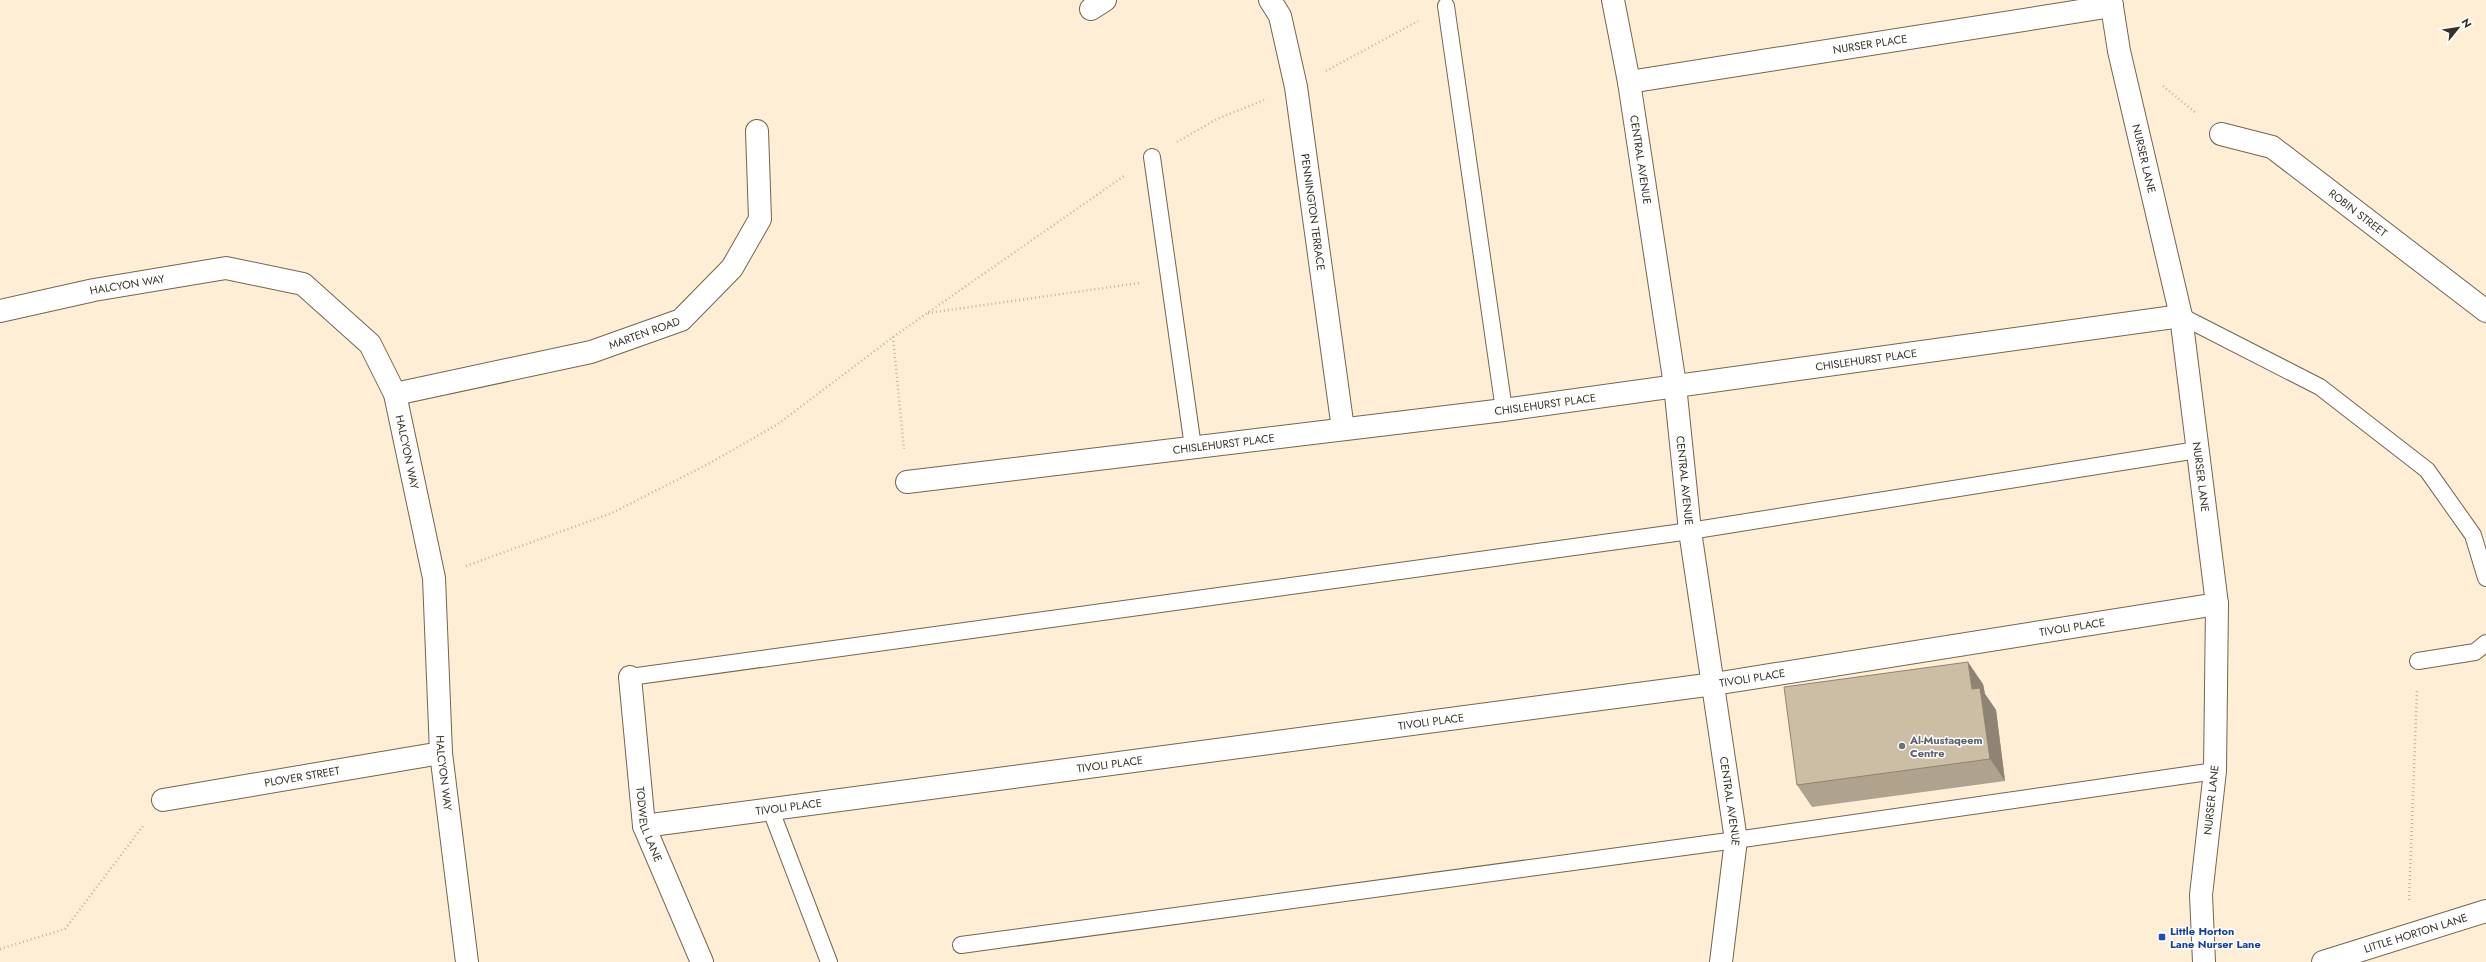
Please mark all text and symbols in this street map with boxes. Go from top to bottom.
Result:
north arrow [2438,8,2478,48]
text: N [2458,15,2476,31]
street label: NURSER PLACE [1832,30,1908,58]
street label: CENTRAL AVENUE [1626,114,1655,205]
street label: NURSER LANE [2128,122,2160,195]
street label: PENNINGTON TERRACE [1297,153,1329,272]
street label: ROBIN STREET [2325,185,2391,241]
street label: HALCYON WAY [88,270,167,299]
street label: MARTEN ROAD [606,313,683,353]
street label: CHISLEHURST PLACE [1814,345,1918,375]
street label: CHISLEHURST PLACE [1494,389,1597,419]
street label: HALCYON WAY [392,413,423,492]
street label: CHISLEHURST PLACE [1172,430,1276,458]
street label: CENTRAL AVENUE [1672,435,1697,526]
street label: NURSER LANE [2189,441,2213,513]
street label: TIVOLI PLACE [2038,614,2106,640]
street label: TIVOLI PLACE [1718,665,1786,691]
street label: TIVOLI PLACE [1397,709,1465,734]
place label: Al-Mustaqeem Centre [1909,732,1982,761]
street label: HALCYON WAY [432,735,456,812]
marker: Al-Mustaqeem Centre [1897,741,1907,751]
street label: TIVOLI PLACE [1076,752,1144,776]
street label: CENTRAL AVENUE [1716,756,1744,847]
street label: PLOVER STREET [263,762,341,791]
street label: NURSER LANE [2199,764,2223,836]
street label: TODWELL LANE [632,786,666,864]
street label: TIVOLI PLACE [755,794,823,819]
street label: LITTLE HORTON LANE [2362,909,2469,957]
place label: Little Horton Lane Nurser Lane [2170,923,2261,952]
marker: Little Horton Lane Nurser Lane [2157,932,2167,942]

